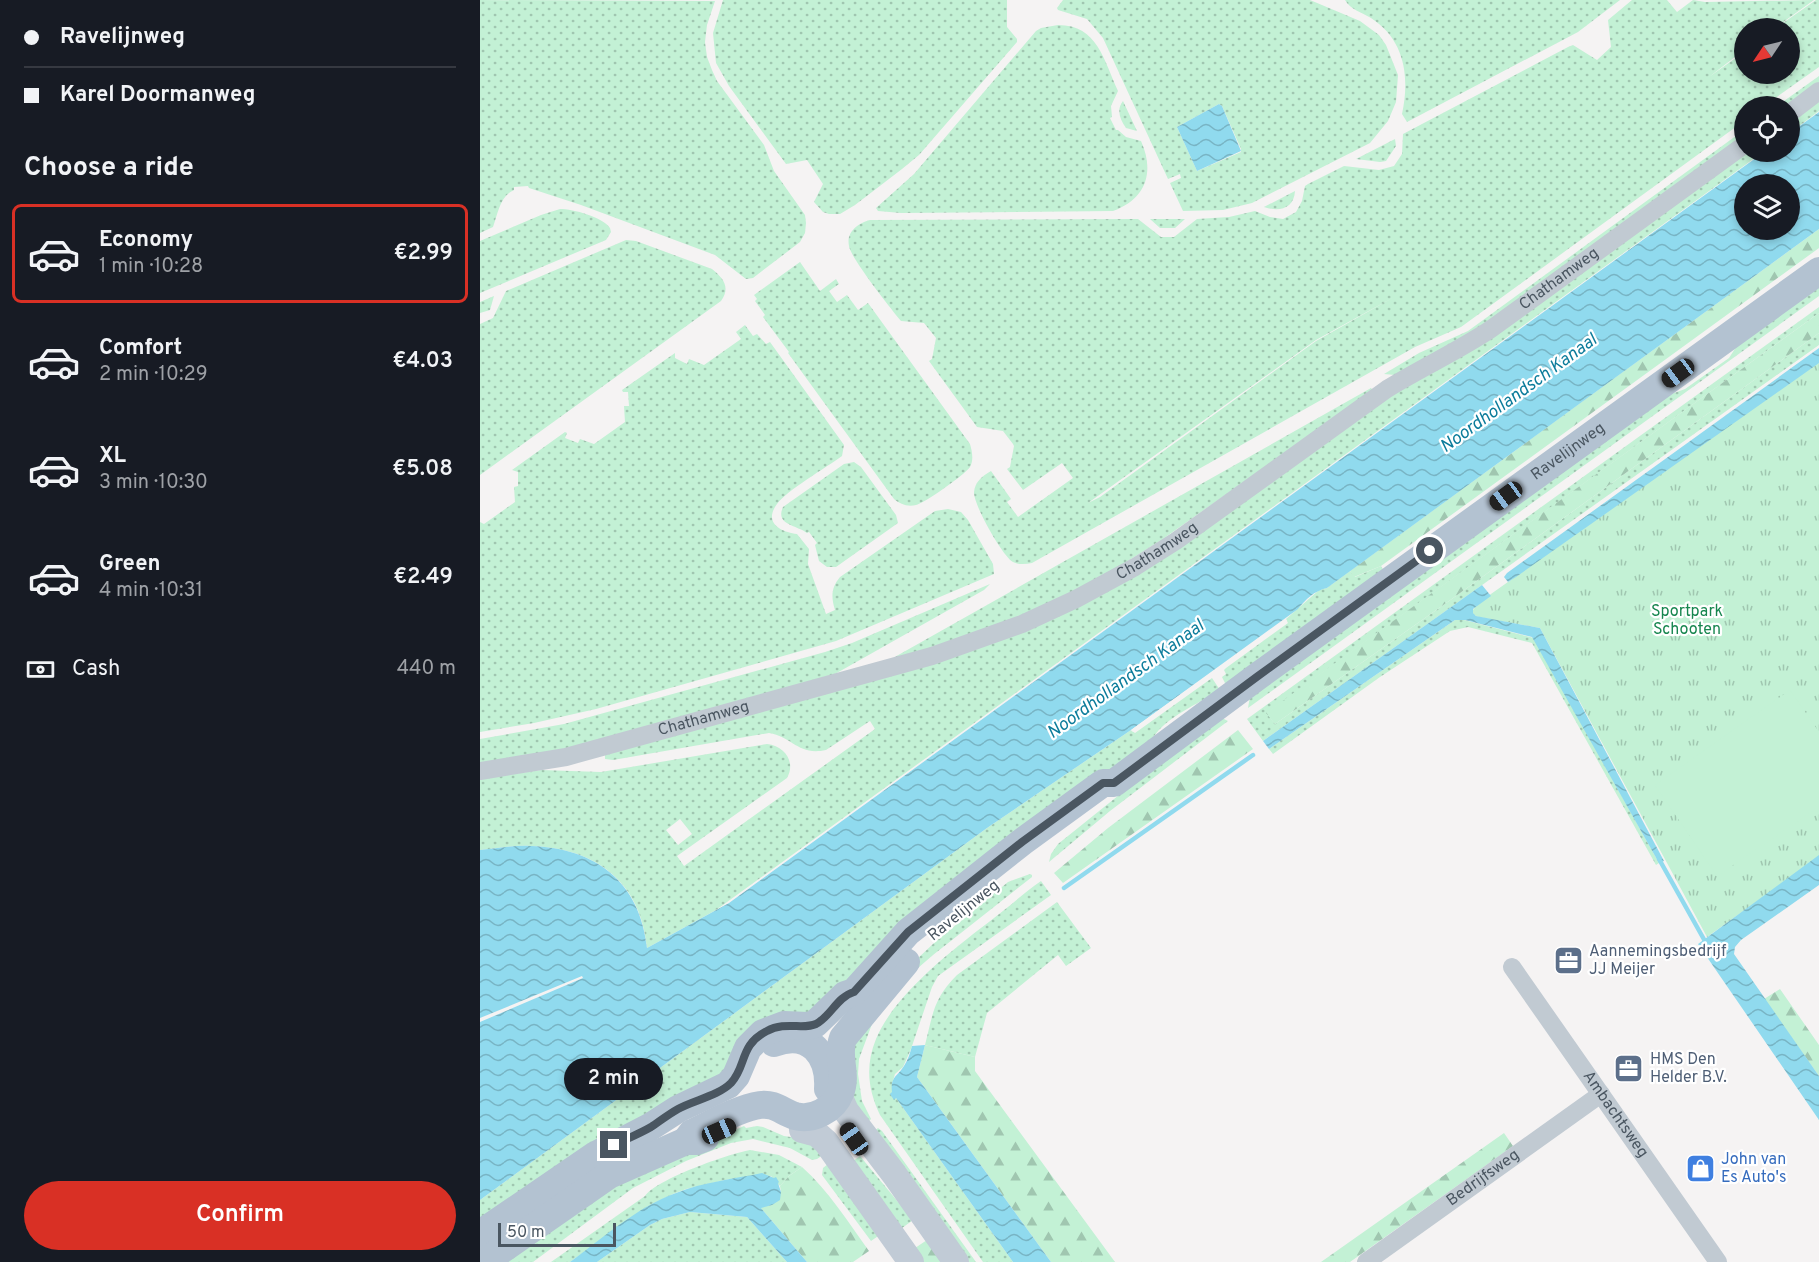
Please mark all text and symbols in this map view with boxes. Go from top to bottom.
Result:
north arrow [1734,18,1800,84]
map controls [1734,18,1800,240]
text: Ravelijnweg [60,24,185,51]
text: Karel Doormanweg [60,82,255,109]
button: locate [1734,96,1800,162]
text: Choose a ride [24,151,194,185]
button: layers [1734,174,1800,240]
icon: car [27,227,81,281]
text: Economy [99,227,193,254]
text: €2.99 [394,240,453,267]
street label: Chathamweg [1515,244,1603,315]
text: 1 min · 10:28 [99,254,203,280]
water label: Noordhollandsch Kanaal [1436,328,1603,459]
icon: car [27,335,81,389]
text: Comfort [99,335,182,362]
text: €4.03 [392,348,453,375]
car [1658,355,1698,391]
text: 2 min · 10:29 [99,362,208,388]
street label: Ravelijnweg [1527,419,1609,485]
icon: car [27,443,81,497]
text: XL [99,443,126,470]
text: €5.08 [392,456,453,483]
text: 3 min · 10:30 [99,470,208,496]
car [1486,478,1526,514]
street label: Chathamweg [1113,518,1202,585]
route start [1416,537,1443,564]
icon: car [27,551,81,605]
text: Green [99,551,161,578]
text: €2.49 [393,564,453,591]
text: 4 min · 10:31 [99,578,203,604]
park label: Sportpark Schooten [1651,602,1723,640]
water label: Noordhollandsch Kanaal [1043,614,1210,745]
icon: cash [24,653,57,686]
text: Cash [72,656,121,683]
text: 440 m [397,656,456,682]
street label: Chathamweg [656,697,752,741]
street label: Ravelijnweg [924,876,1004,946]
place label: Aannemingsbedrijf JJ Meijer [1589,942,1727,980]
office icon: Aannemingsbedrijf JJ Meijer [1552,945,1584,977]
place label: HMS Den Helder B.V. [1650,1050,1727,1088]
office icon: HMS Den Helder B.V. [1613,1053,1645,1085]
callout: 2 min [564,1058,664,1100]
text: 2 min [588,1066,639,1092]
street label: Ambachtsweg [1578,1067,1652,1162]
car [699,1115,739,1147]
car [836,1119,872,1159]
route end [600,1131,627,1158]
street label: Bedrijfsweg [1443,1145,1523,1211]
place label: John van Es Auto's [1721,1150,1786,1188]
shop icon: John van Es Auto's [1684,1153,1716,1185]
button: Confirm [24,1181,456,1250]
scale bar [498,1220,616,1248]
text: 50 m [507,1223,545,1243]

